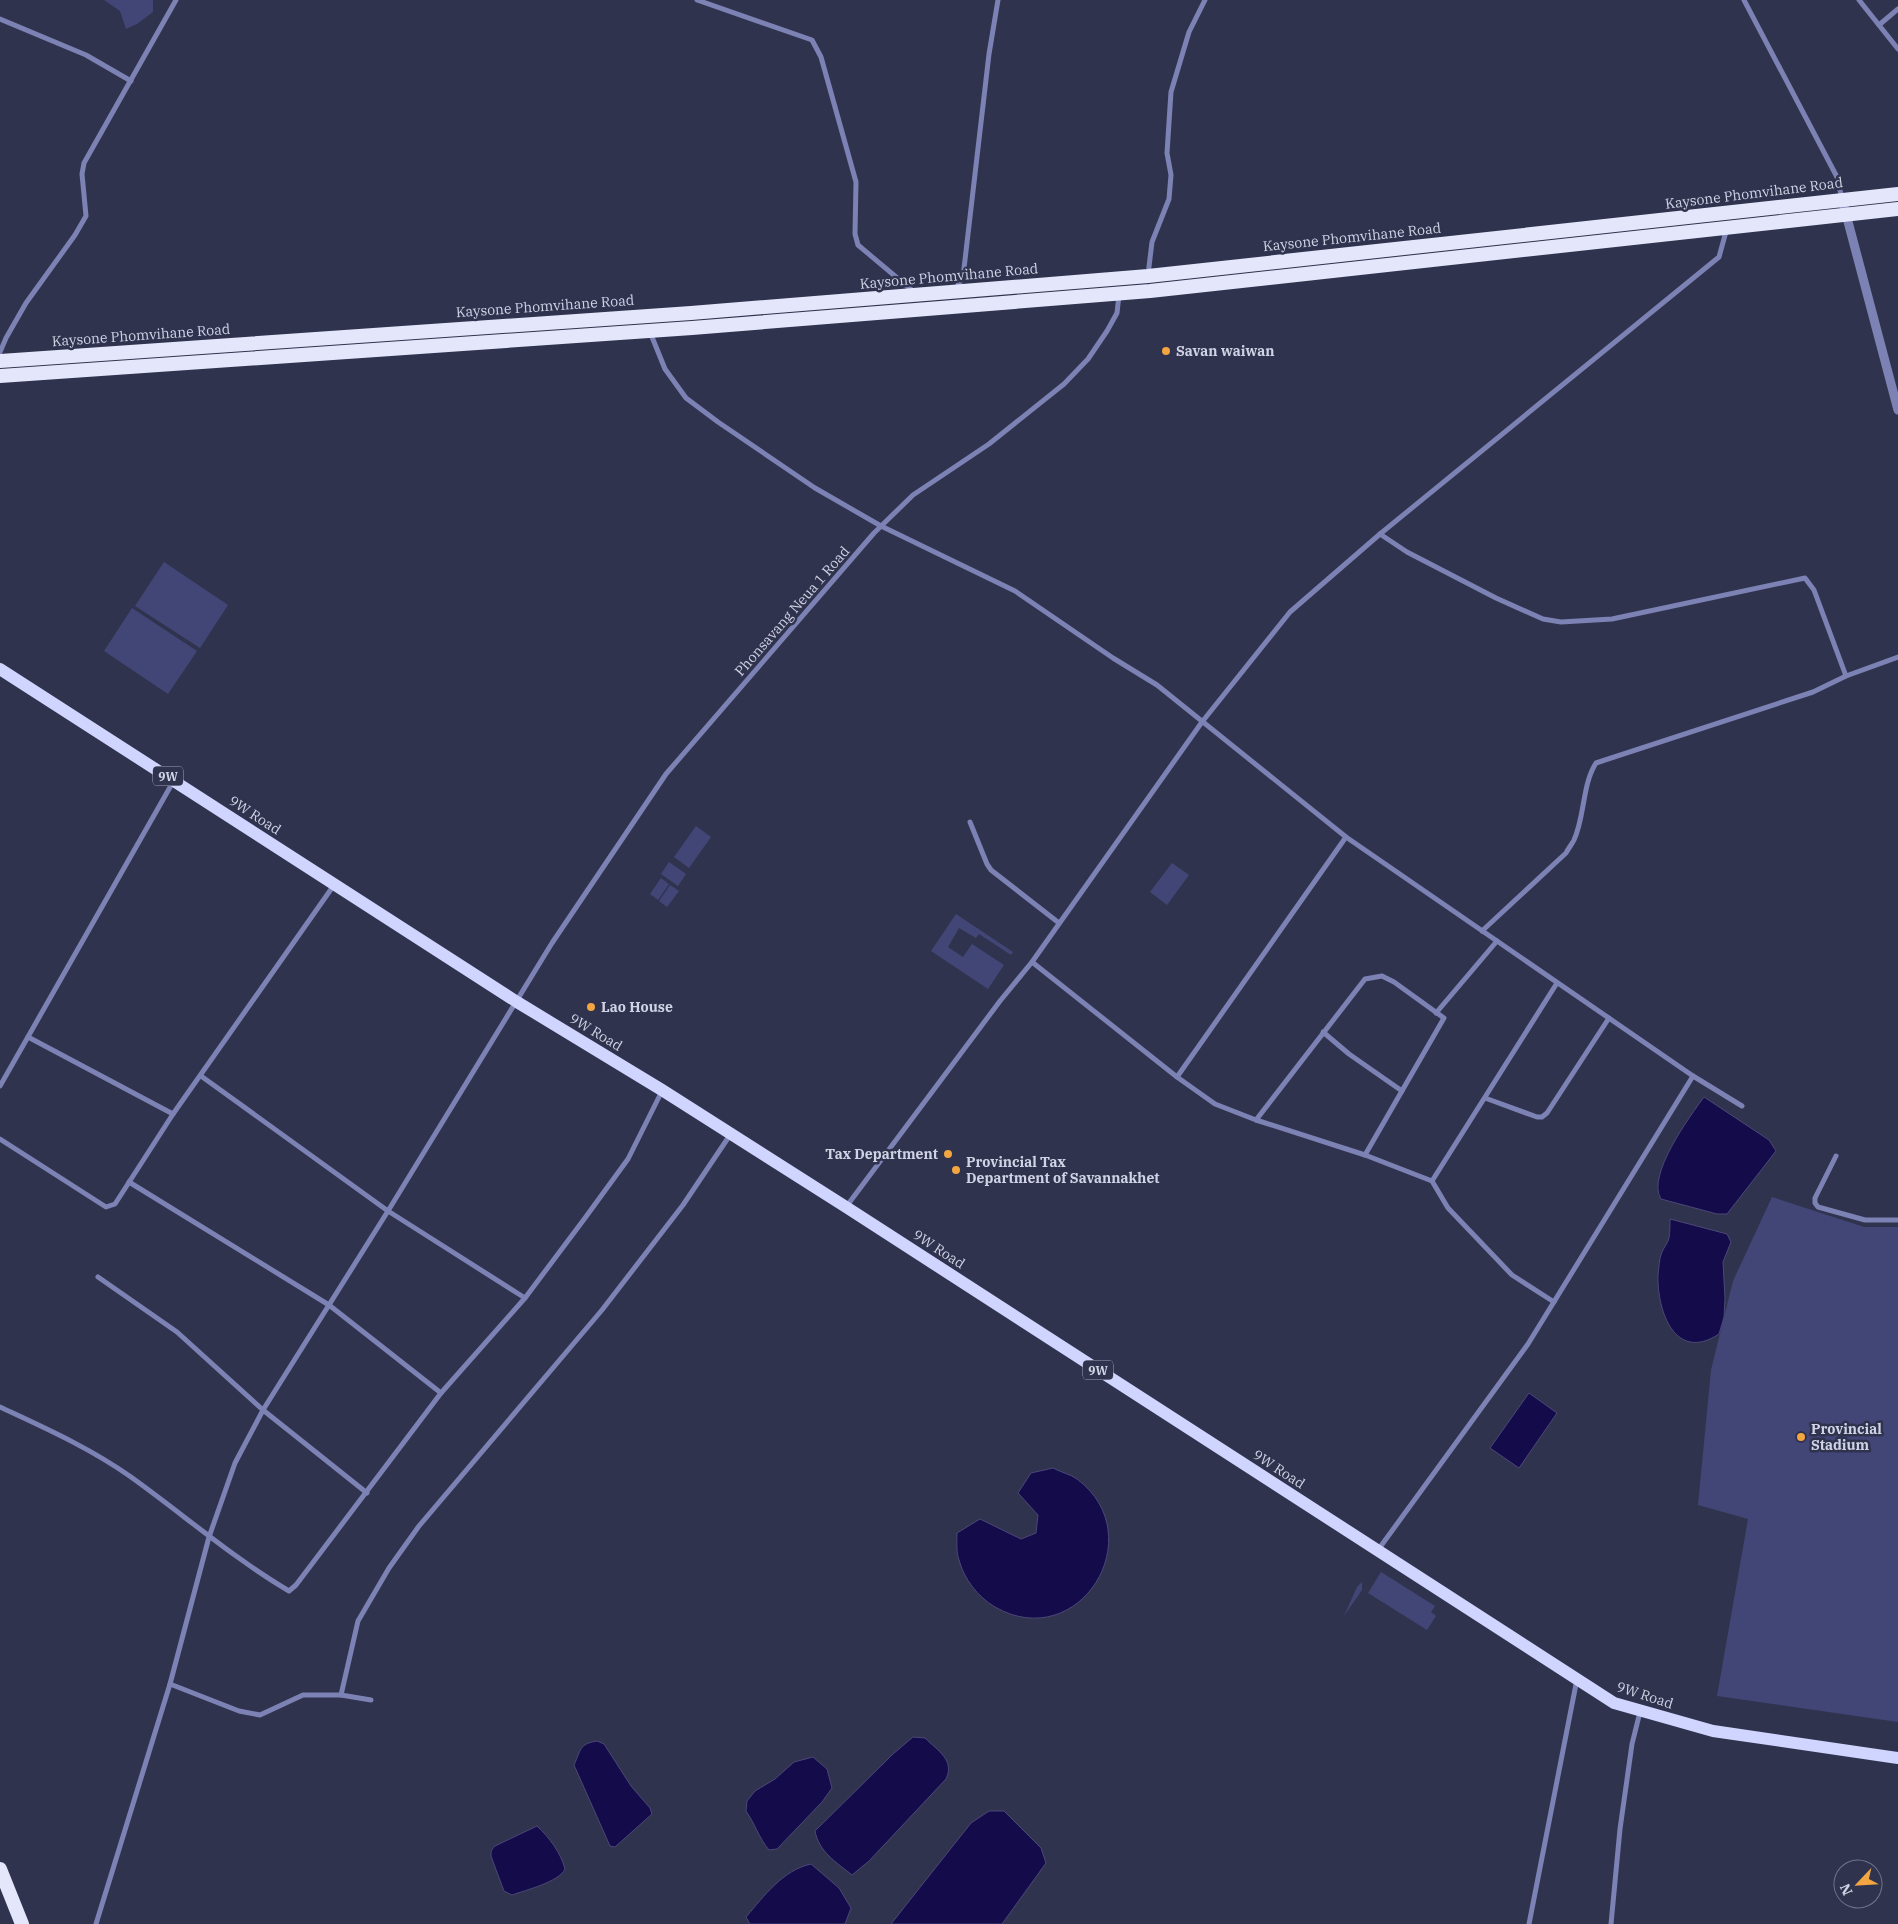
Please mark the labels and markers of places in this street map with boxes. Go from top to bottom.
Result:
place label: Savan waiwan [1176,342,1275,360]
marker: Savan waiwan [1160,345,1172,357]
place label: Lao House [601,998,673,1016]
marker: Lao House [585,1001,597,1013]
place label: Tax Department [825,1145,938,1163]
marker: Tax Department [942,1148,954,1160]
place label: Provincial Tax Department of Savannakhet [966,1153,1160,1187]
marker: Provincial Tax Department of Savannakhet [950,1164,962,1176]
place label: Provincial Stadium [1811,1420,1882,1454]
marker: Provincial Stadium [1795,1431,1807,1443]

